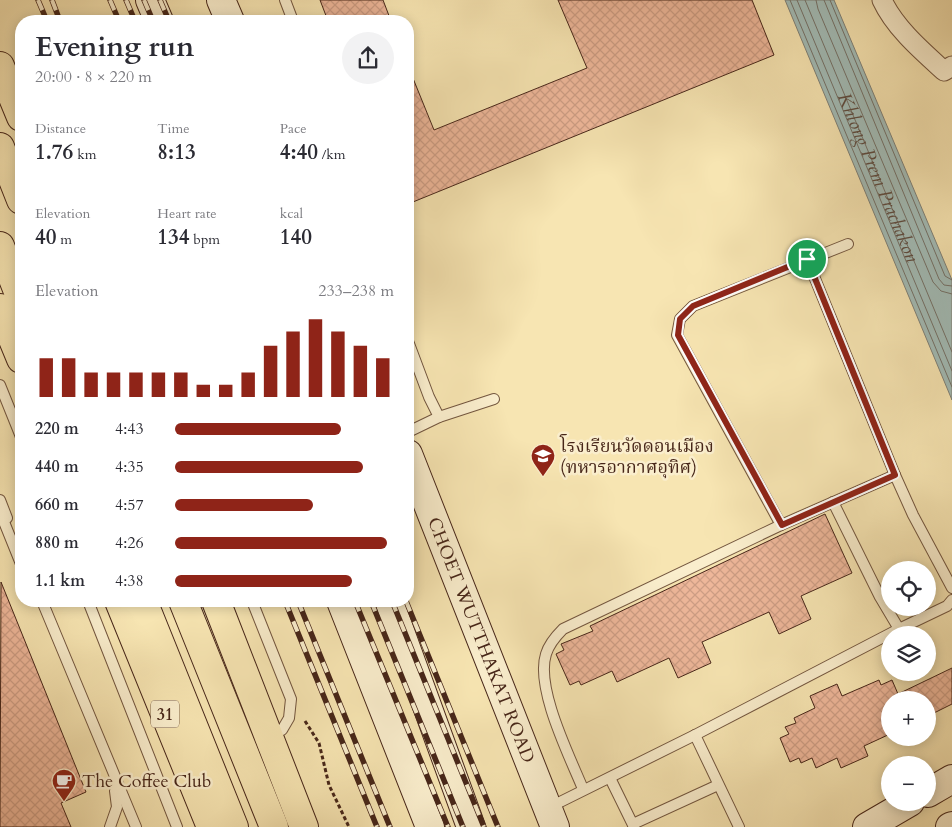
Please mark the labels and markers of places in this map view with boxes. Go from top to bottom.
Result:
pin [786,238,828,280]
place label: โรงเรียนวัดดอนเมือง (ทหารอากาศอุทิศ) [559,433,714,480]
school or university icon: โรงเรียนวัดดอนเมือง (ทหารอากาศอุทิศ) [530,443,556,477]
cafe icon: The Coffee Club [51,768,77,802]
place label: The Coffee Club [82,769,211,794]

